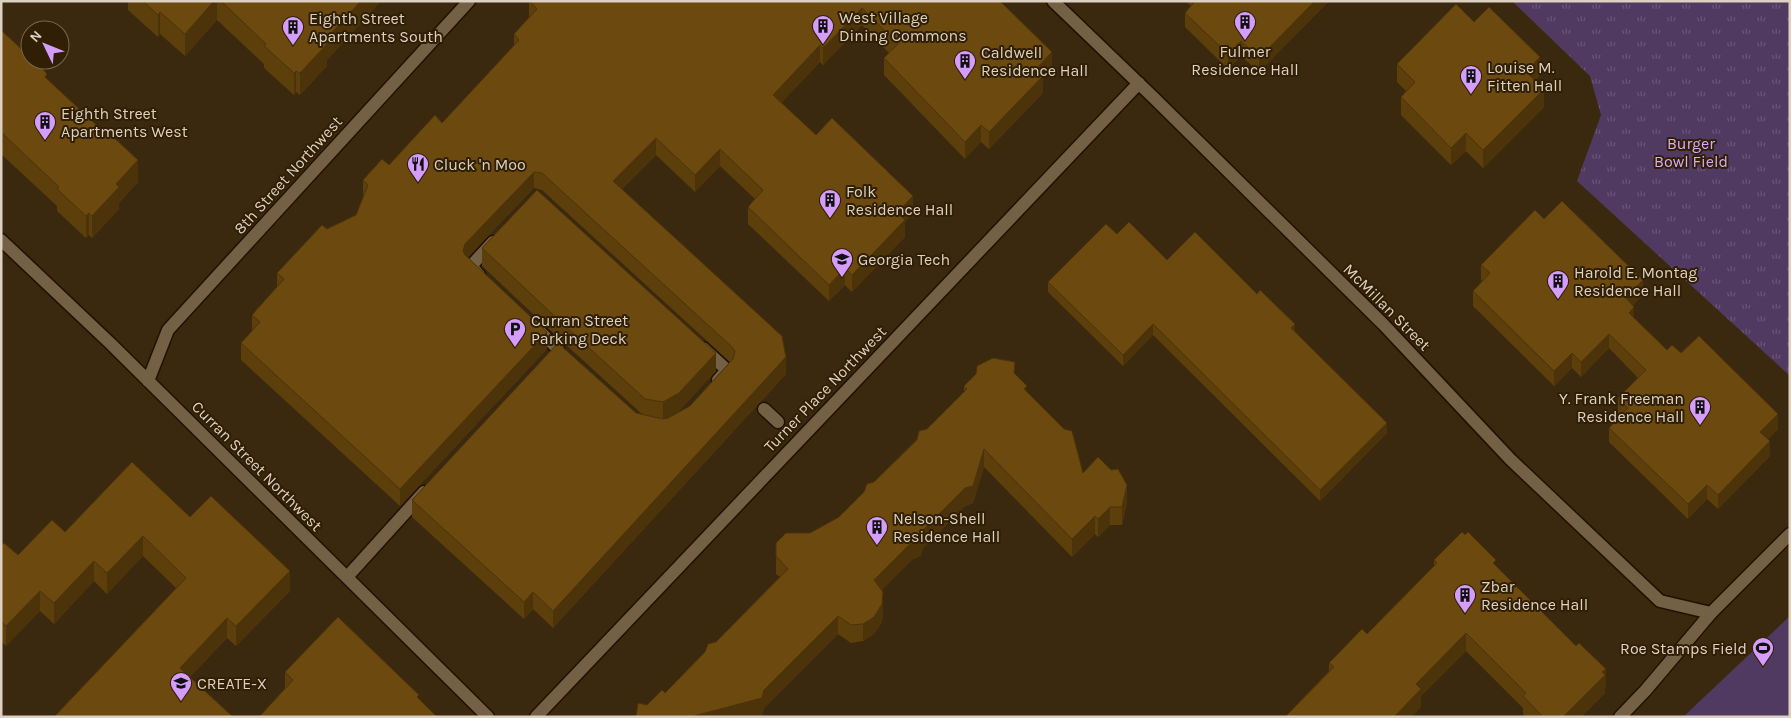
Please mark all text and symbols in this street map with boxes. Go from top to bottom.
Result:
place label: West Village Dining Commons [839,8,967,45]
place label: Eighth Street Apartments South [309,9,443,46]
building icon: Fulmer Residence Hall [1233,10,1257,41]
building icon: West Village Dining Commons [811,14,835,45]
building icon: Eighth Street Apartments South [281,15,305,46]
north arrow [20,20,70,70]
text: N [26,27,46,46]
place label: Fulmer Residence Hall [1191,42,1299,79]
place label: Caldwell Residence Hall [981,43,1088,80]
building icon: Caldwell Residence Hall [953,49,977,80]
place label: Louise M. Fitten Hall [1487,58,1562,95]
building icon: Louise M. Fitten Hall [1459,64,1483,95]
place label: Eighth Street Apartments West [61,104,188,141]
building icon: Eighth Street Apartments West [33,110,57,141]
street label: 8th Street Northwest [230,112,346,238]
park label: Burger Bowl Field [1654,134,1728,171]
restaurant icon: Cluck 'n Moo [406,152,430,183]
place label: Cluck 'n Moo [434,155,526,174]
place label: Folk Residence Hall [846,182,953,219]
building icon: Folk Residence Hall [818,188,842,219]
school or university icon: Georgia Tech [830,247,854,278]
place label: Georgia Tech [858,250,950,269]
street label: McMillan Street [1340,260,1434,354]
place label: Harold E. Montag Residence Hall [1574,263,1697,300]
building icon: Harold E. Montag Residence Hall [1546,269,1570,300]
place label: Curran Street Parking Deck [531,311,628,348]
parking icon: Curran Street Parking Deck [503,317,527,348]
street label: Turner Place Northwest [760,322,890,456]
place label: Y. Frank Freeman Residence Hall [1559,389,1684,426]
building icon: Y. Frank Freeman Residence Hall [1688,395,1712,426]
street label: Curran Street Northwest [188,397,326,535]
place label: Nelson-Shell Residence Hall [893,509,1000,546]
building icon: Nelson-Shell Residence Hall [865,515,889,546]
place label: Zbar Residence Hall [1481,577,1588,614]
building icon: Zbar Residence Hall [1453,583,1477,614]
sports icon: Roe Stamps Field [1751,636,1775,667]
place label: Roe Stamps Field [1620,639,1747,658]
school or university icon: CREATE-X [169,671,193,702]
place label: CREATE-X [197,674,267,693]

